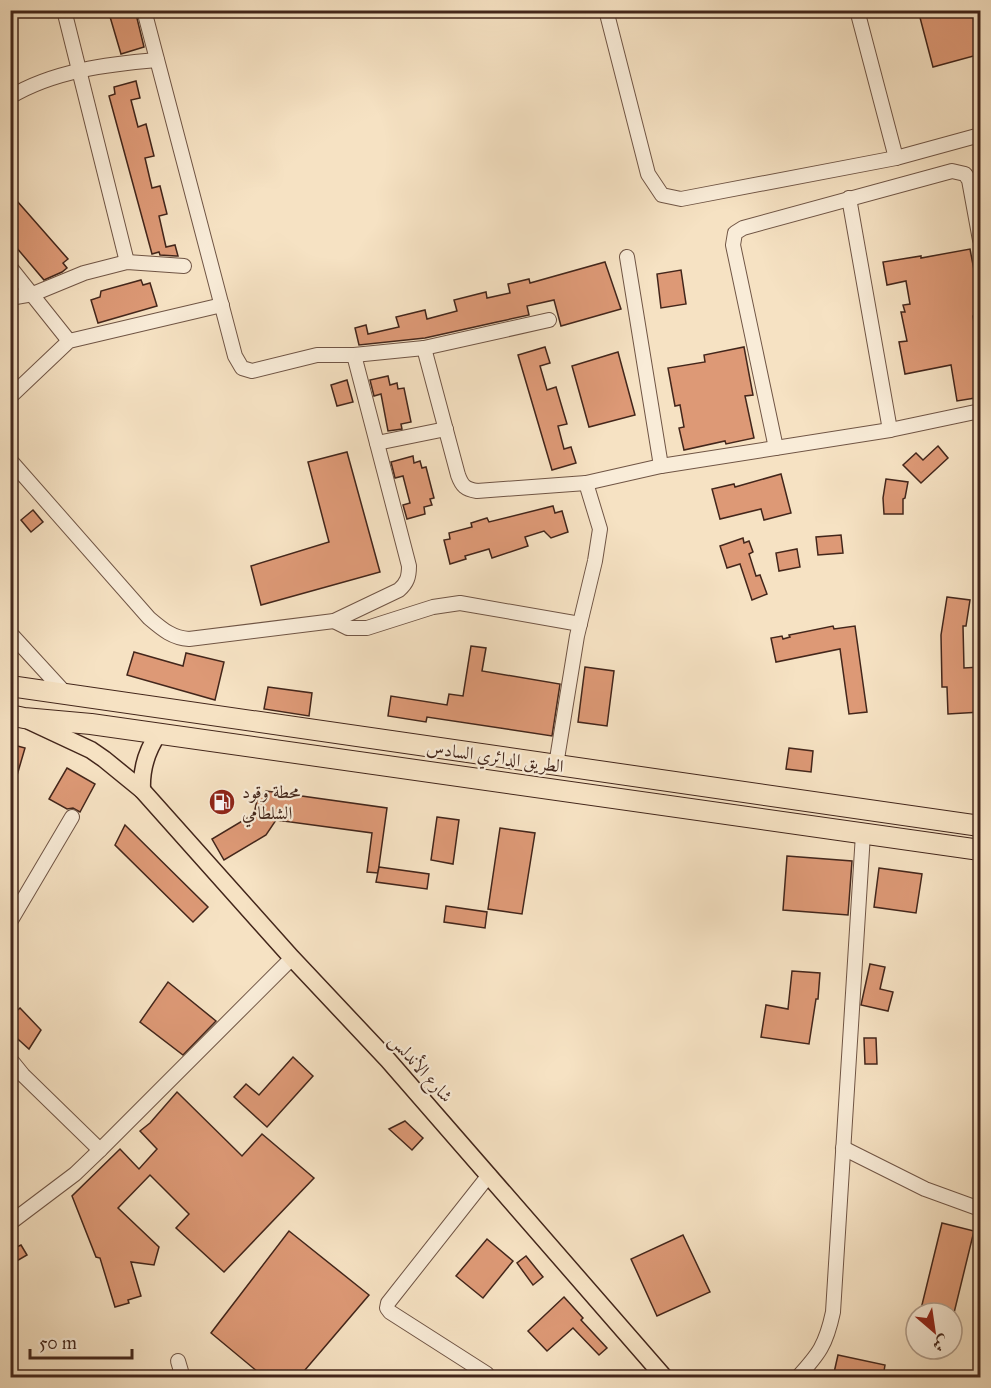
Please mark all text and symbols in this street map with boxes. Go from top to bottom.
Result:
street label: الطريق الدائري السادس [424,736,565,781]
place label: محطة وقود الشلطامي [242,781,300,828]
fuel station icon: محطة وقود الشلطامي [207,787,237,817]
street label: شارع الأندلس [381,1028,459,1110]
north arrow [904,1301,964,1361]
scale bar [30,1322,132,1360]
text: 50 m [39,1332,77,1354]
text: ش [929,1332,953,1356]

